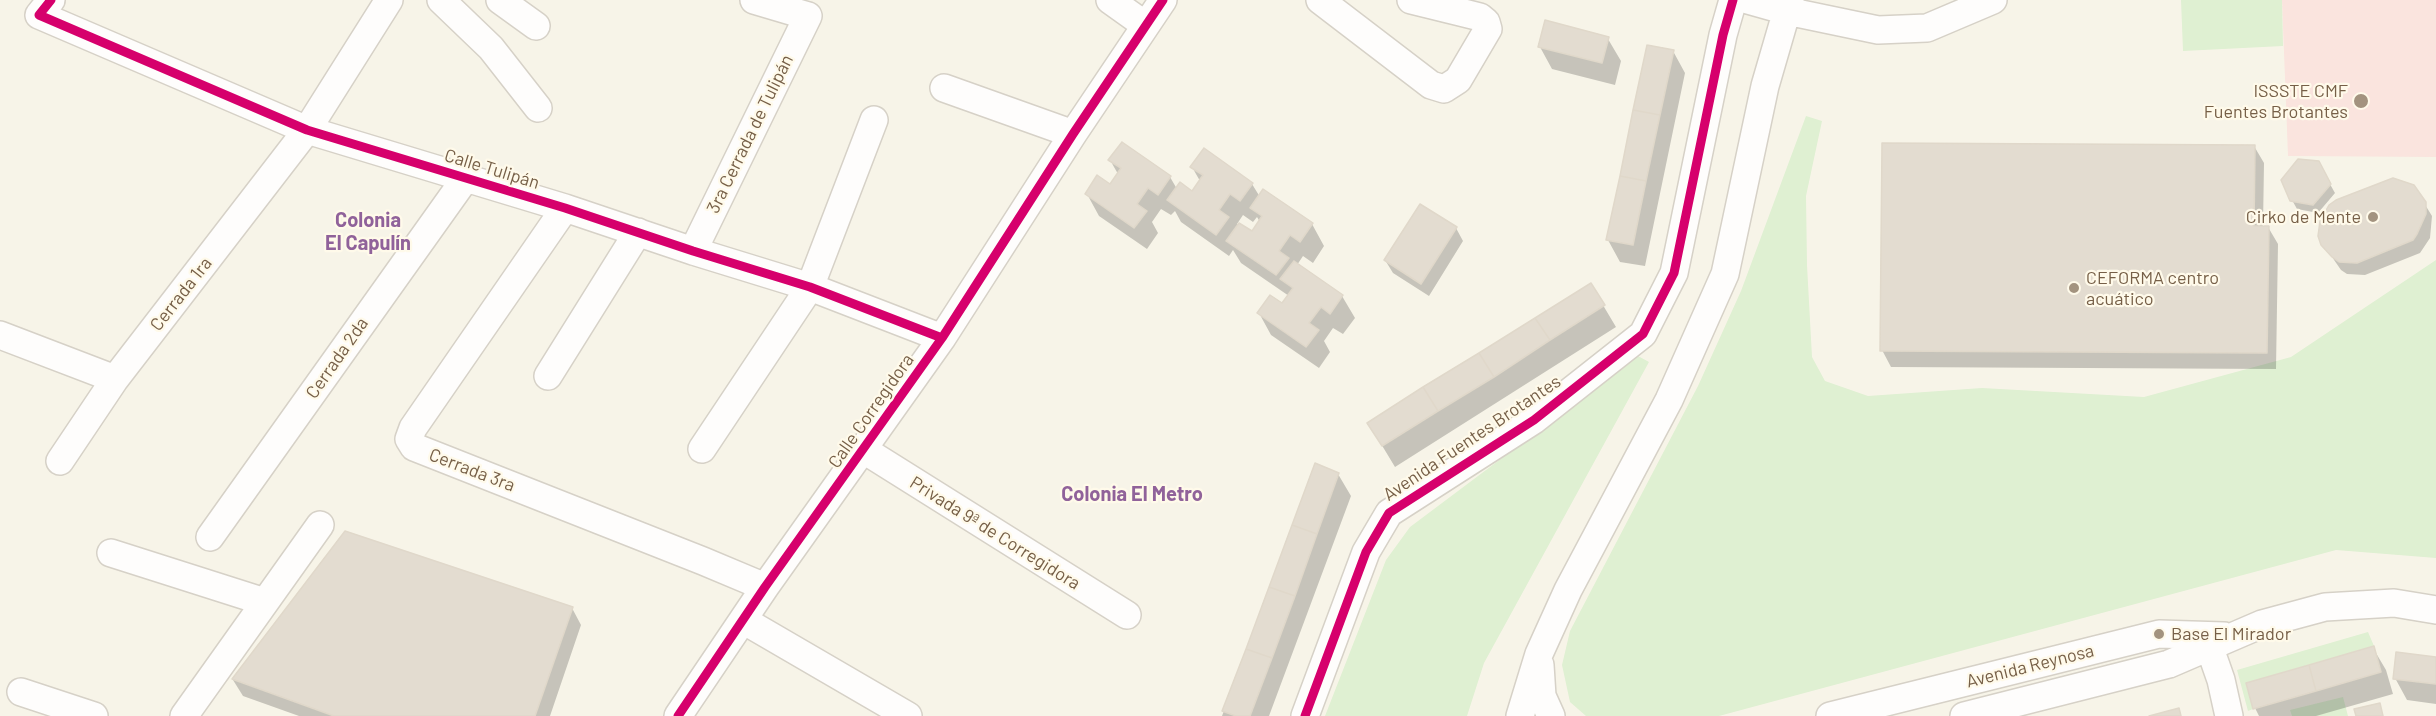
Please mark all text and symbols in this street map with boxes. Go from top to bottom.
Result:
street label: 3ra Cerrada de Tulipán [702,51,798,217]
place label: ISSSTE CMF Fuentes Brotantes [2204,80,2348,122]
marker: ISSSTE CMF Fuentes Brotantes [2352,92,2370,110]
street label: Calle Tulipán [442,144,542,194]
place label: Cirko de Mente [2246,206,2361,228]
district label: Colonia El Capulín [325,208,411,255]
marker: Cirko de Mente [2366,210,2380,224]
street label: Cerrada 1ra [146,253,216,335]
place label: CEFORMA centro acuático [2086,267,2219,310]
marker: CEFORMA centro acuático [2067,281,2081,295]
street label: Cerrada 2da [301,313,373,403]
street label: Calle Corregidora [824,350,918,472]
street label: Avenida Fuentes Brotantes [1379,371,1565,505]
street label: Cerrada 3ra [426,444,518,496]
street label: Privada 9ª de Corregidora [906,472,1084,594]
district label: Colonia El Metro [1061,482,1203,506]
place label: Base El Mirador [2171,623,2291,645]
marker: Base El Mirador [2152,627,2166,641]
street label: Avenida Reynosa [1964,640,2096,692]

